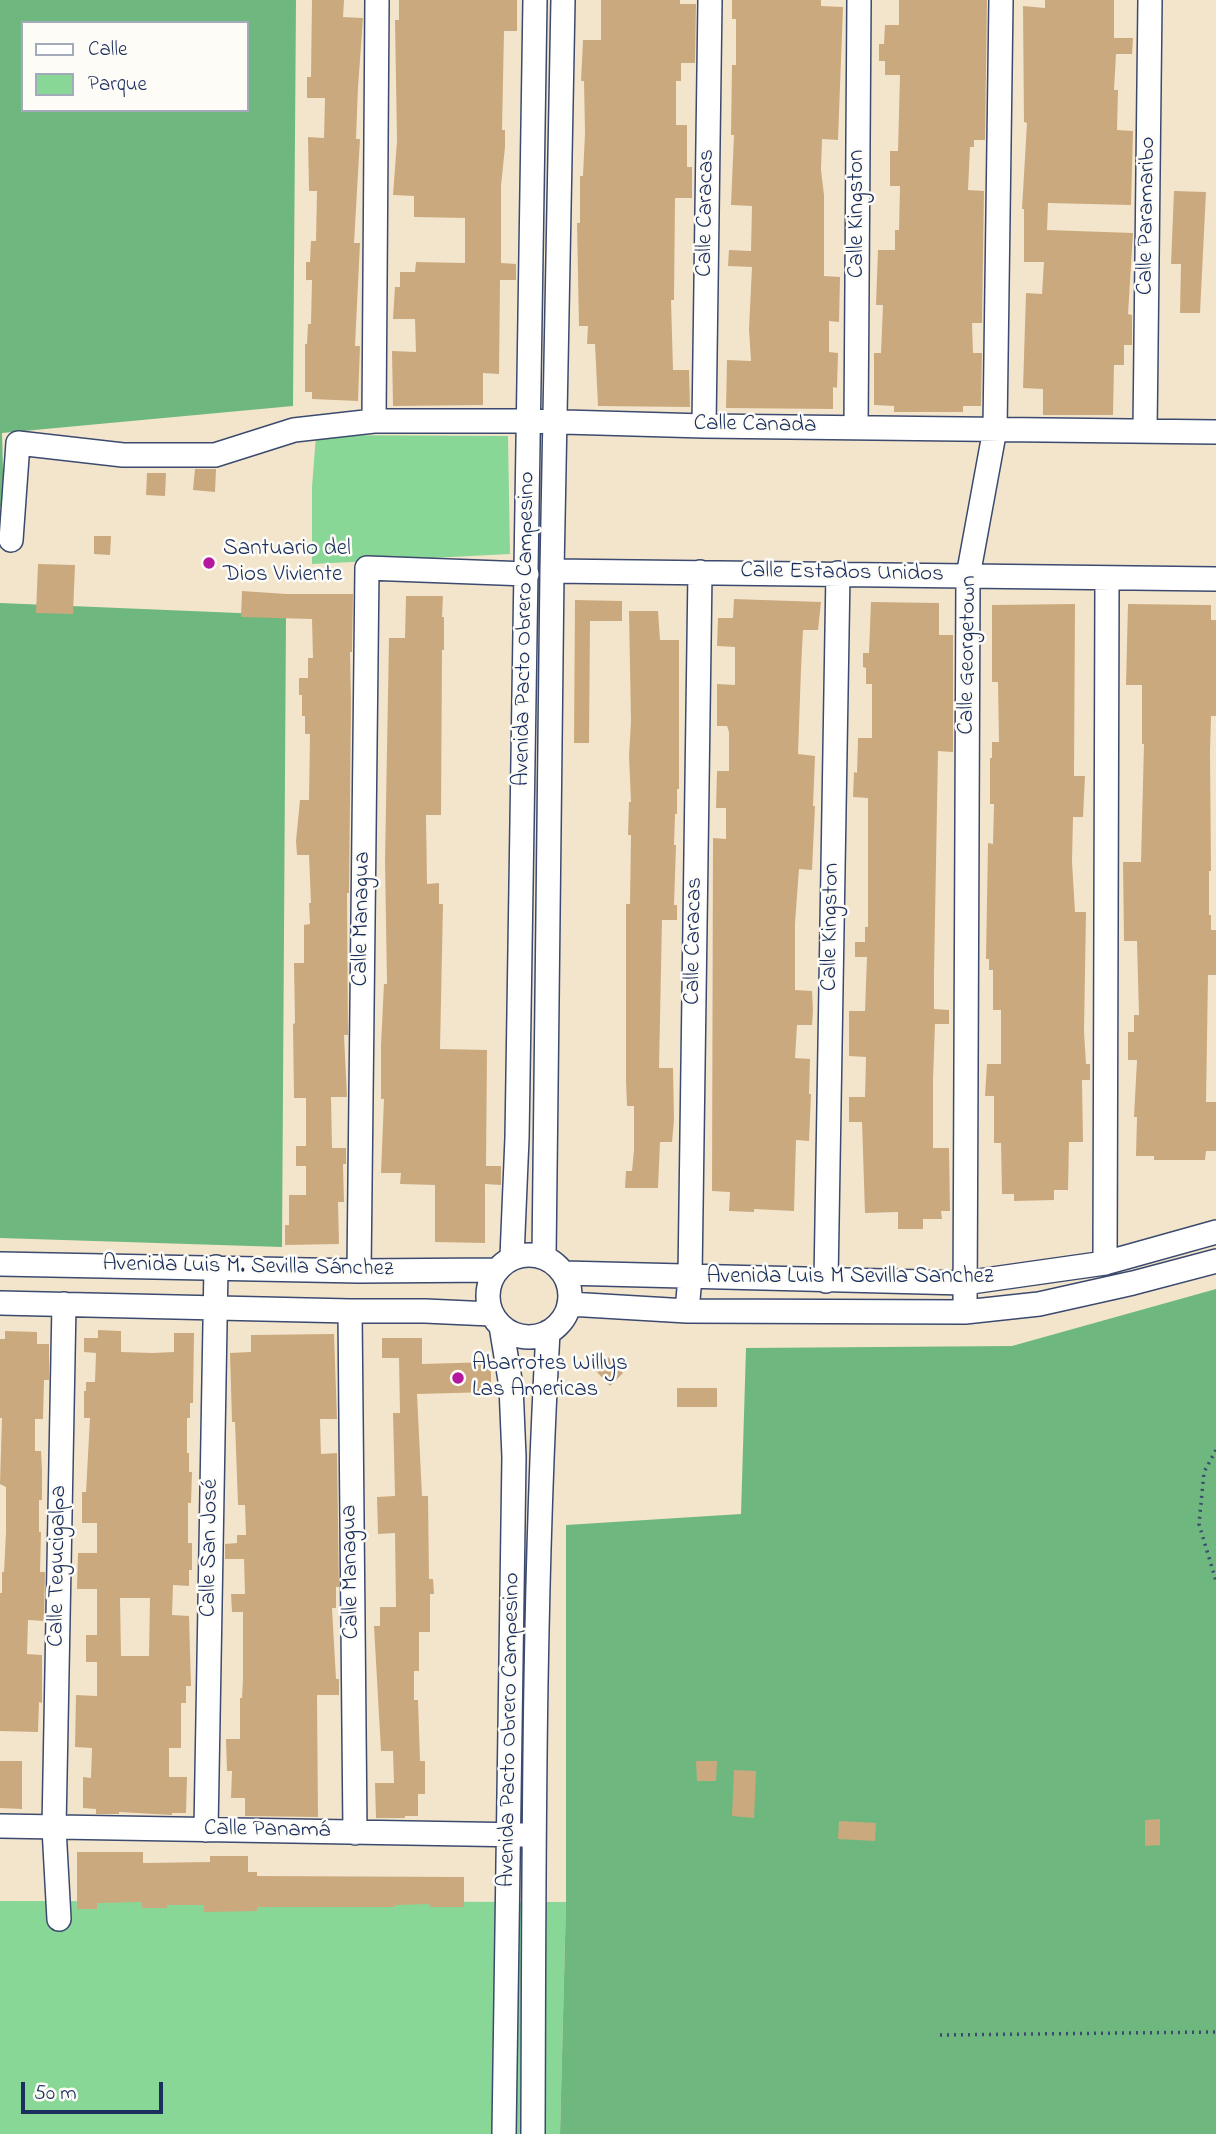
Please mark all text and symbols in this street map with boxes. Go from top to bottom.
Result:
legend [21,21,248,112]
text: Calle [88,35,127,65]
text: Parque [88,70,147,100]
street label: Calle Paramaribo [1133,137,1163,295]
street label: Calle Caracas [692,149,722,277]
street label: Calle Kingston [844,150,872,278]
street label: Calle Canada [693,411,817,441]
street label: Avenida Pacto Obrero Campesino [509,471,543,787]
place label: Santuario del Dios Viviente [223,536,351,590]
marker: Santuario del Dios Viviente [201,555,217,571]
street label: Calle Estados Unidos [740,558,944,590]
street label: Calle Georgetown [954,575,984,735]
street label: Calle Managua [348,851,378,987]
street label: Calle Kingston [817,862,847,992]
street label: Calle Caracas [680,877,710,1005]
street label: Avenida Luis M. Sevilla Sánchez [102,1252,394,1284]
street label: Avenida Luis M Sevilla Sanchez [706,1264,994,1292]
place label: Abarrotes Willys Las Americas [472,1351,628,1405]
marker: Abarrotes Willys Las Americas [450,1370,466,1386]
street label: Calle San José [196,1479,226,1617]
street label: Calle Tegucigalpa [44,1485,74,1647]
street label: Calle Managua [337,1504,367,1640]
street label: Avenida Pacto Obrero Campesino [494,1572,528,1888]
street label: Calle Panamá [204,1816,330,1846]
scale bar [24,2068,166,2112]
text: 50 m [34,2079,77,2109]

